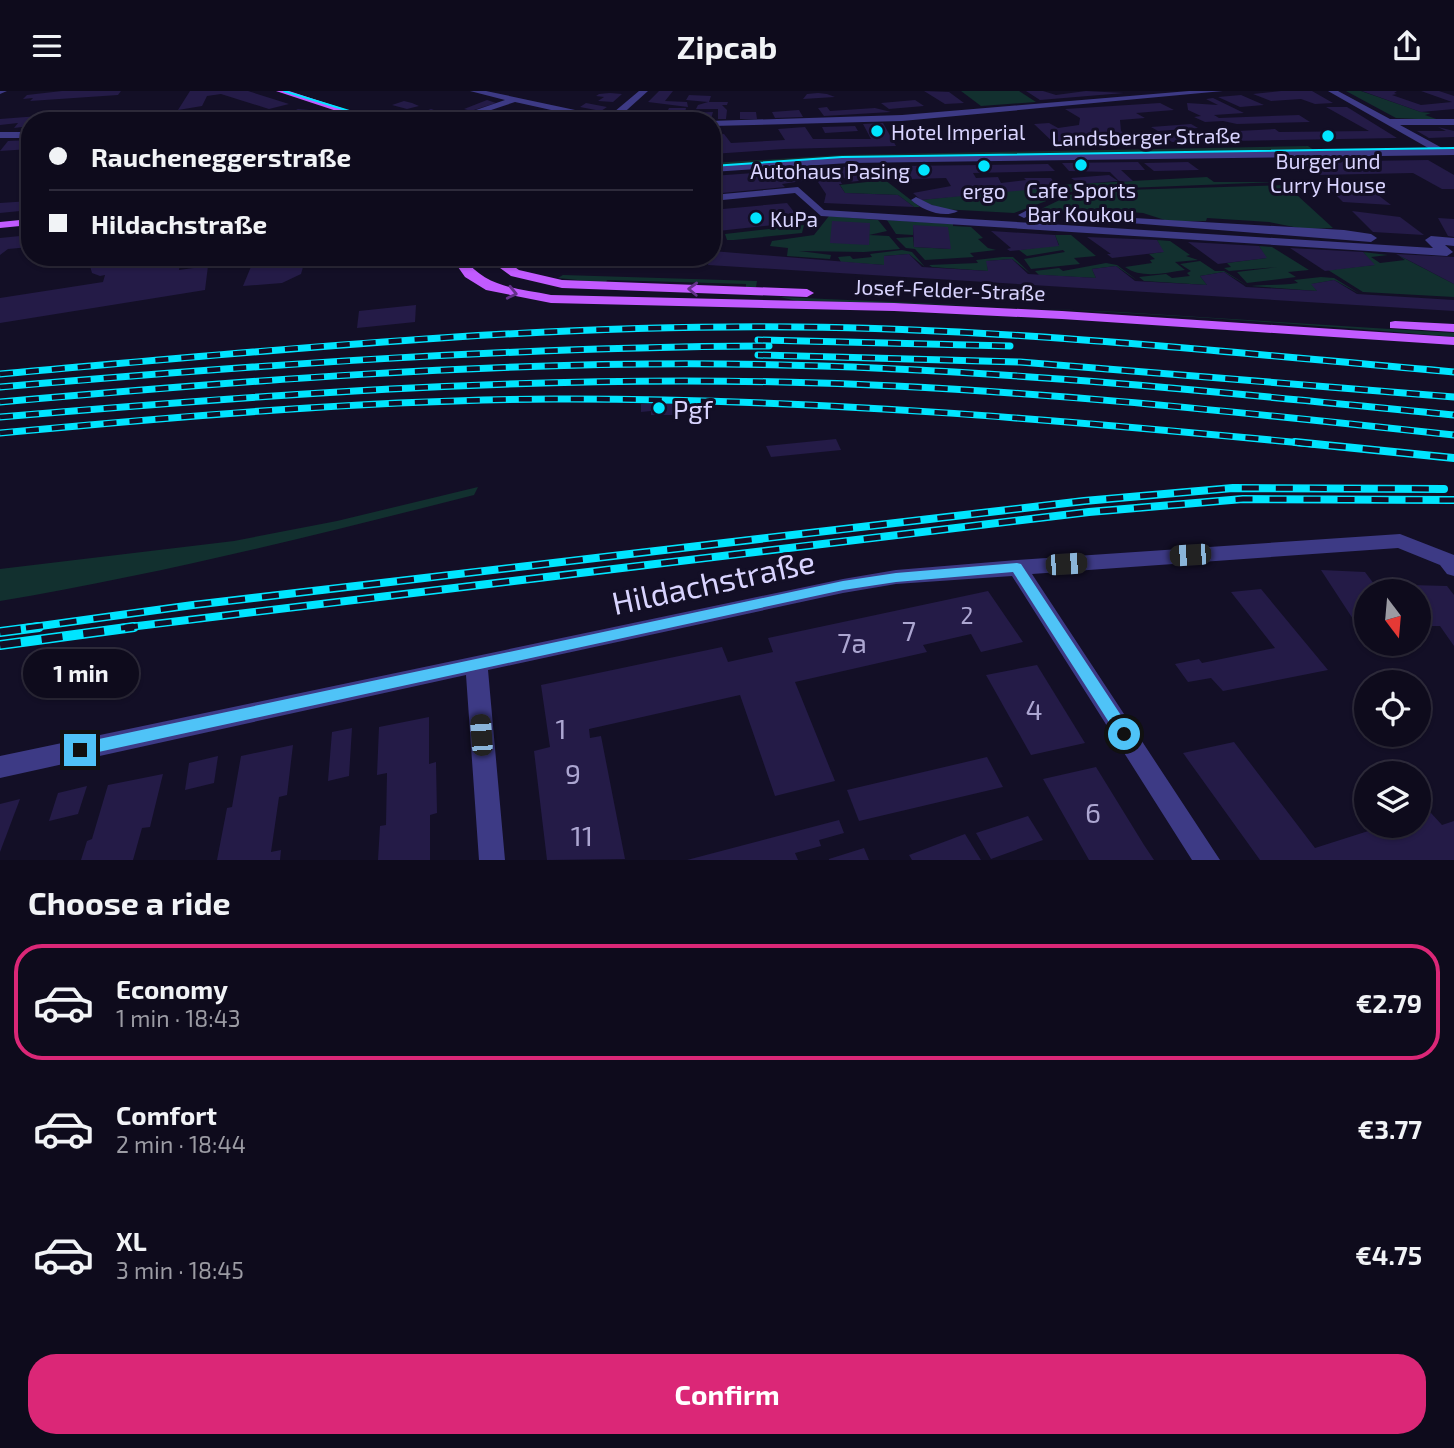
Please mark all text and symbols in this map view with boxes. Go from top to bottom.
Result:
icon: menu [28,27,66,65]
text: Zipcab [677,27,777,65]
icon: share [1388,27,1426,65]
place label: Hotel Imperial [891,119,1026,144]
street label: Landsberger Straße [1051,122,1241,150]
marker: Hotel Imperial [869,123,885,139]
marker: Burger und Curry House [1320,128,1336,144]
text: Raucheneggerstraße [91,141,351,172]
place label: Burger und Curry House [1270,148,1386,197]
marker: Cafe Sports Bar Koukou [1073,157,1089,173]
place label: Autohaus Pasing [750,158,910,183]
marker: ergo [976,158,992,174]
marker: Autohaus Pasing [916,162,932,178]
place label: Cafe Sports Bar Koukou [1026,177,1136,226]
place label: ergo [962,178,1006,203]
place label: KuPa [770,206,818,231]
text: Hildachstraße [91,208,267,239]
marker: KuPa [748,210,764,226]
street label: Josef-Felder-Straße [854,273,1046,305]
one-way arrow [687,281,698,297]
one-way arrow [505,284,517,299]
place label: Pgf [673,393,714,424]
marker: Pgf [651,400,667,416]
street label: Hildachstraße [608,541,818,621]
car [1169,543,1212,567]
car [1045,552,1088,576]
north arrow [1354,579,1432,656]
map controls [1354,579,1431,838]
house number: 2 [961,601,973,629]
house number: 7 [902,613,916,647]
house number: 7a [837,625,867,659]
callout: 1 min [22,649,138,697]
text: 1 min [53,659,109,687]
button: locate [1354,670,1431,747]
house number: 4 [1025,692,1043,726]
house number: 1 [555,711,567,745]
car [470,713,493,757]
route start [1108,718,1140,750]
route end [64,734,96,766]
house number: 9 [565,756,581,790]
button: layers [1354,761,1431,838]
house number: 6 [1085,795,1101,829]
house number: 11 [571,818,593,852]
text: Choose a ride [28,883,231,921]
icon: car [32,971,95,1034]
text: Economy [116,973,228,1004]
text: €2.79 [1356,987,1422,1018]
text: 1 min · 18:43 [116,1004,241,1032]
icon: car [32,1097,95,1160]
text: Comfort [116,1099,217,1130]
text: €3.77 [1358,1113,1422,1144]
text: 2 min · 18:44 [116,1130,246,1158]
icon: car [32,1223,95,1286]
text: XL [116,1225,147,1256]
text: €4.75 [1355,1239,1422,1270]
text: 3 min · 18:45 [116,1256,244,1284]
button: Confirm [28,1354,1426,1434]

